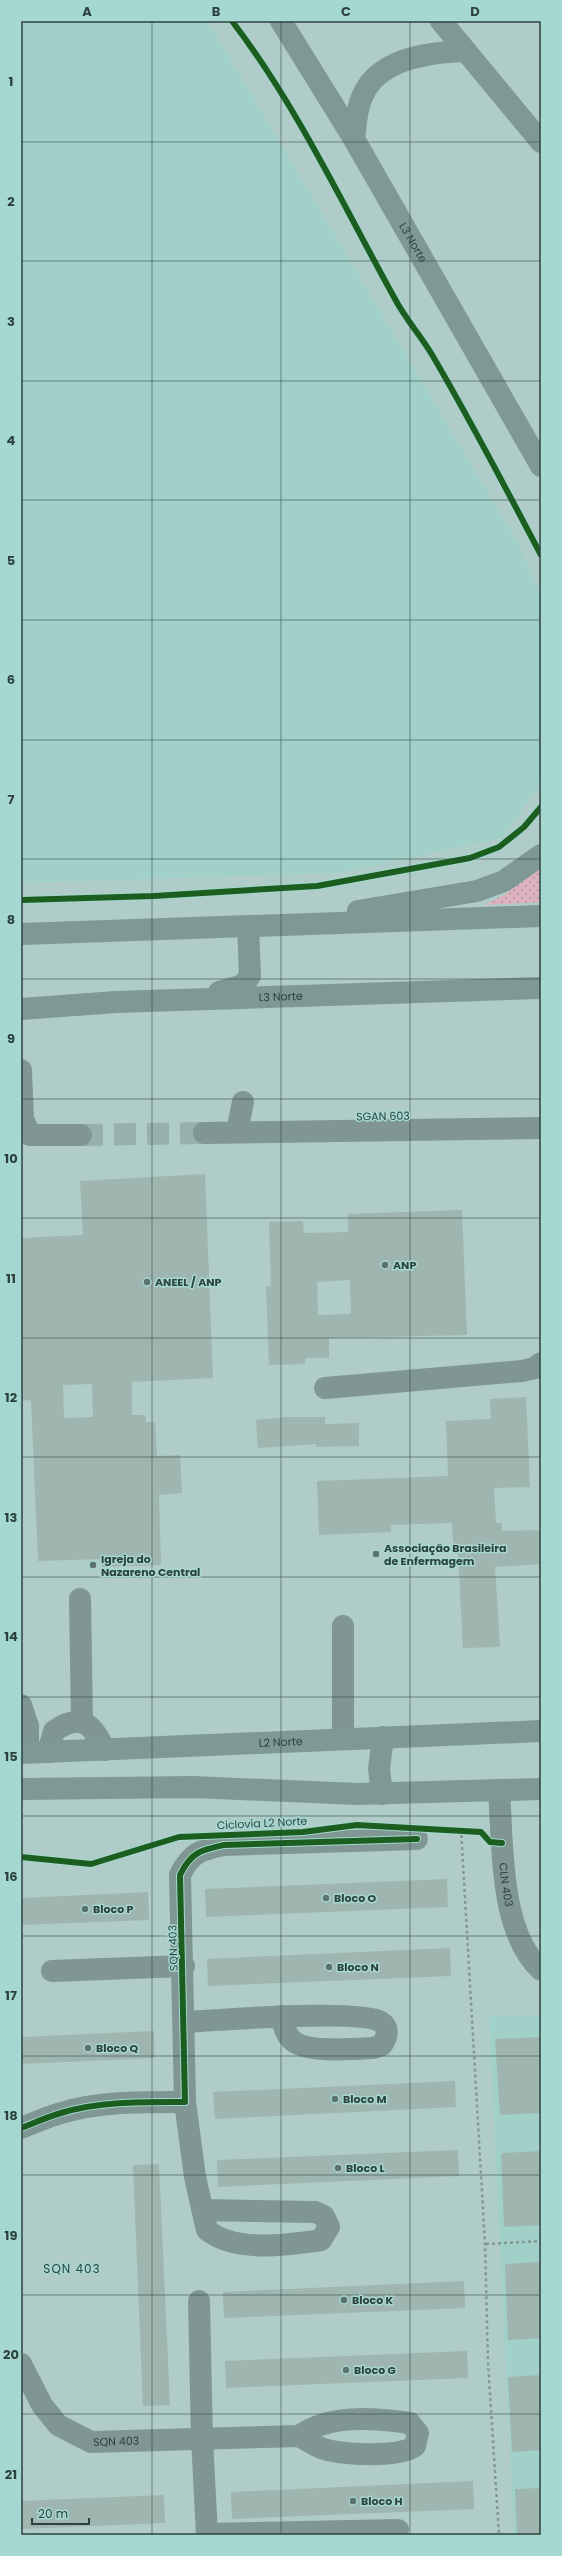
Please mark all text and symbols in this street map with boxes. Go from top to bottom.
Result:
text: A [82,2,92,21]
text: B [212,2,221,21]
text: C [341,2,351,21]
text: D [470,2,480,21]
text: 1 [9,72,13,91]
text: 2 [7,192,15,211]
street label: L3 Norte [395,219,431,266]
text: 3 [7,312,15,331]
text: 4 [7,431,16,450]
text: 5 [7,551,15,570]
text: 6 [7,670,15,689]
text: 7 [8,790,15,809]
text: 8 [7,910,15,929]
street label: L3 Norte [258,988,303,1005]
text: 9 [7,1029,15,1048]
street label: SGAN 603 [356,1108,410,1124]
text: 10 [4,1149,18,1168]
place label: ANP [393,1257,416,1273]
marker: ANP [380,1260,390,1270]
text: 11 [6,1269,16,1288]
place label: ANEEL / ANP [155,1274,222,1290]
marker: ANEEL / ANP [142,1277,152,1287]
text: 12 [5,1388,18,1407]
text: 13 [5,1508,18,1527]
place label: Associação Brasileira de Enfermagem [384,1540,506,1569]
marker: Associação Brasileira de Enfermagem [371,1549,381,1559]
place label: Igreja do Nazareno Central [101,1551,200,1580]
marker: Igreja do Nazareno Central [88,1560,98,1570]
text: 14 [4,1627,18,1646]
street label: L2 Norte [259,1733,303,1751]
text: 15 [4,1747,18,1766]
street label: Ciclovia L2 Norte [216,1813,308,1833]
street label: CLN 403 [495,1862,517,1908]
text: 16 [4,1867,18,1886]
place label: Bloco O [334,1890,376,1906]
marker: Bloco O [321,1893,331,1903]
place label: Bloco P [93,1901,133,1917]
marker: Bloco P [80,1904,90,1914]
street label: SQN 403 [164,1925,182,1971]
place label: Bloco N [337,1959,379,1975]
marker: Bloco N [324,1962,334,1972]
text: 17 [5,1986,17,2005]
place label: Bloco Q [96,2040,138,2056]
marker: Bloco Q [83,2043,93,2053]
place label: Bloco M [343,2091,387,2107]
marker: Bloco M [330,2094,340,2104]
text: 18 [4,2106,18,2125]
place label: Bloco L [346,2160,385,2176]
marker: Bloco L [333,2163,343,2173]
text: 19 [5,2226,17,2245]
district label: SQN 403 [43,2260,101,2277]
place label: Bloco K [352,2292,393,2308]
marker: Bloco K [339,2295,349,2305]
text: 20 [3,2345,19,2364]
place label: Bloco G [354,2362,396,2378]
marker: Bloco G [341,2365,351,2375]
street label: SQN 403 [93,2433,139,2450]
text: 21 [5,2465,17,2484]
place label: Bloco H [361,2493,403,2509]
marker: Bloco H [348,2496,358,2506]
scale bar [32,2500,89,2526]
text: 20 m [38,2505,68,2522]

